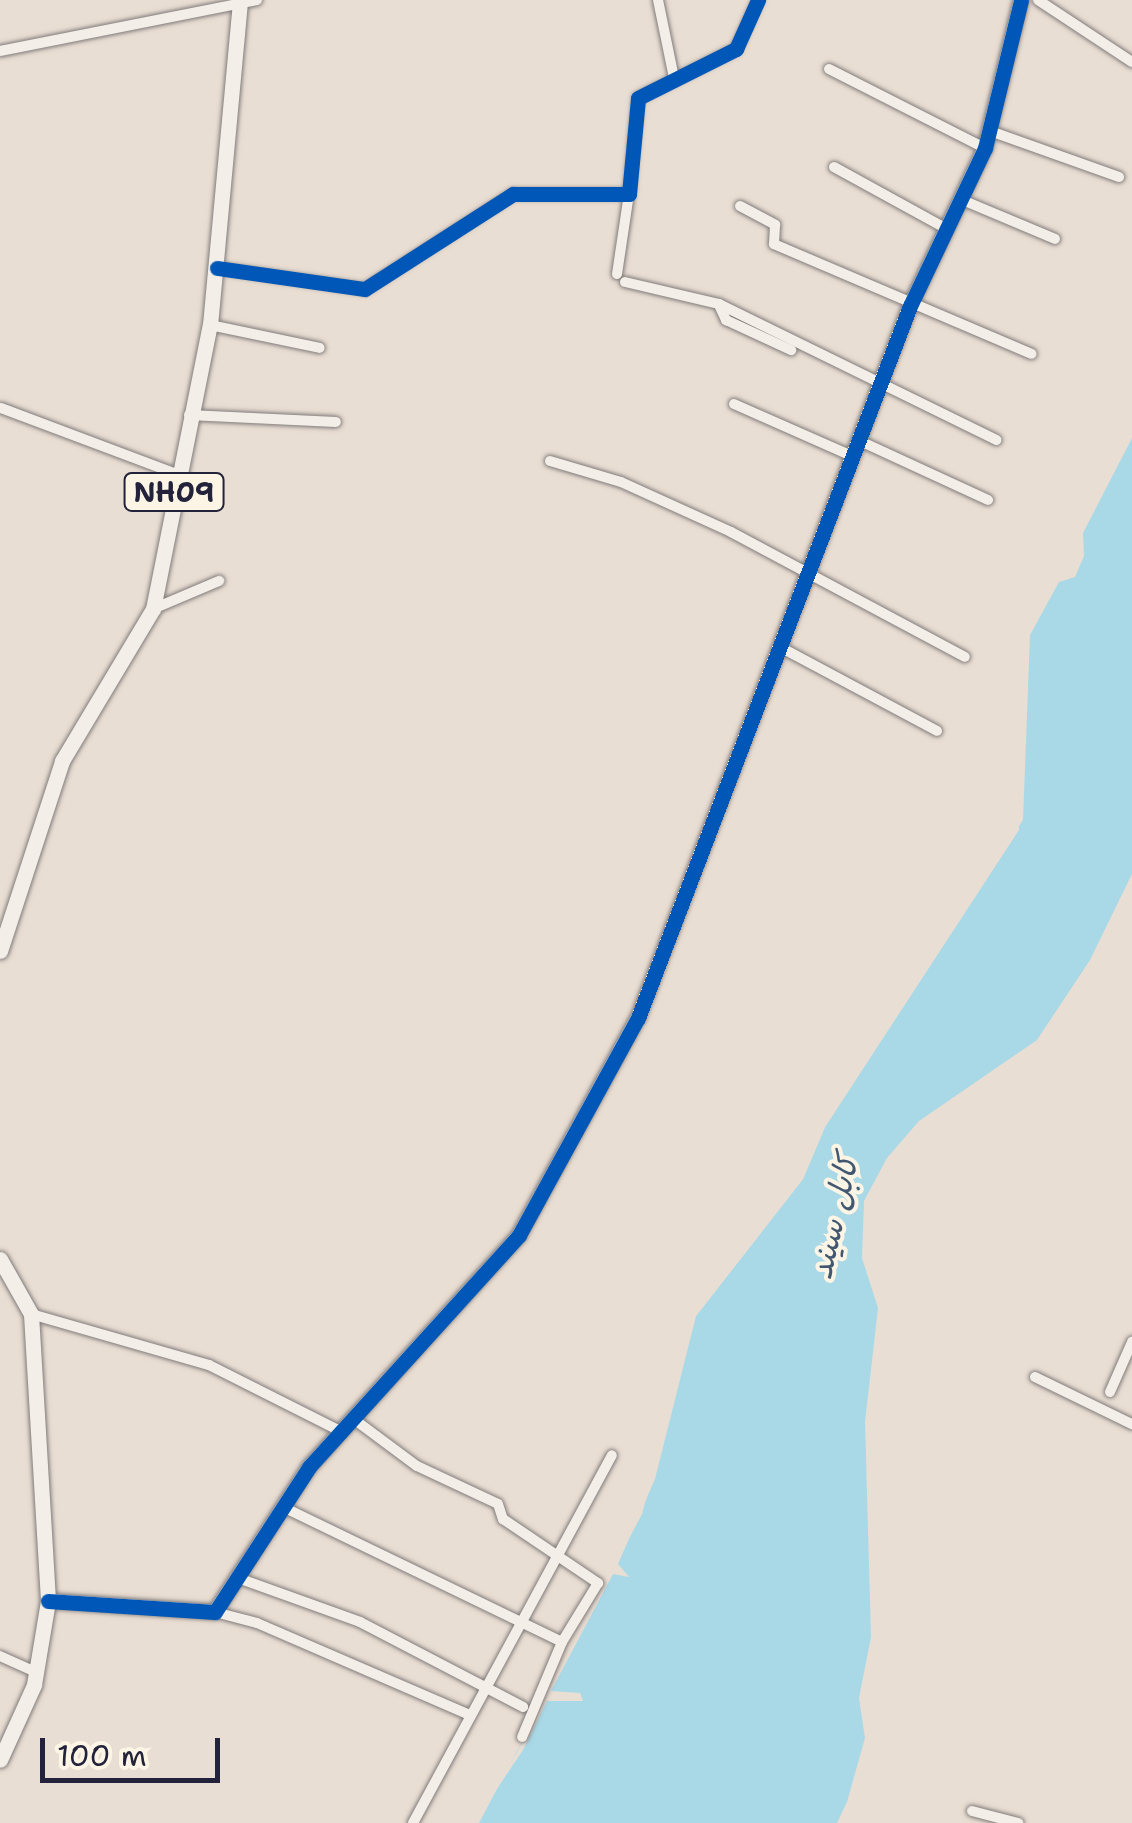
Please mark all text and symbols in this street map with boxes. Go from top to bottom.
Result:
road number: NH09 [121,469,226,515]
water label: کابل سيند [801,1151,867,1283]
scale bar [45,1718,225,1780]
text: 100 m [57,1735,147,1776]

